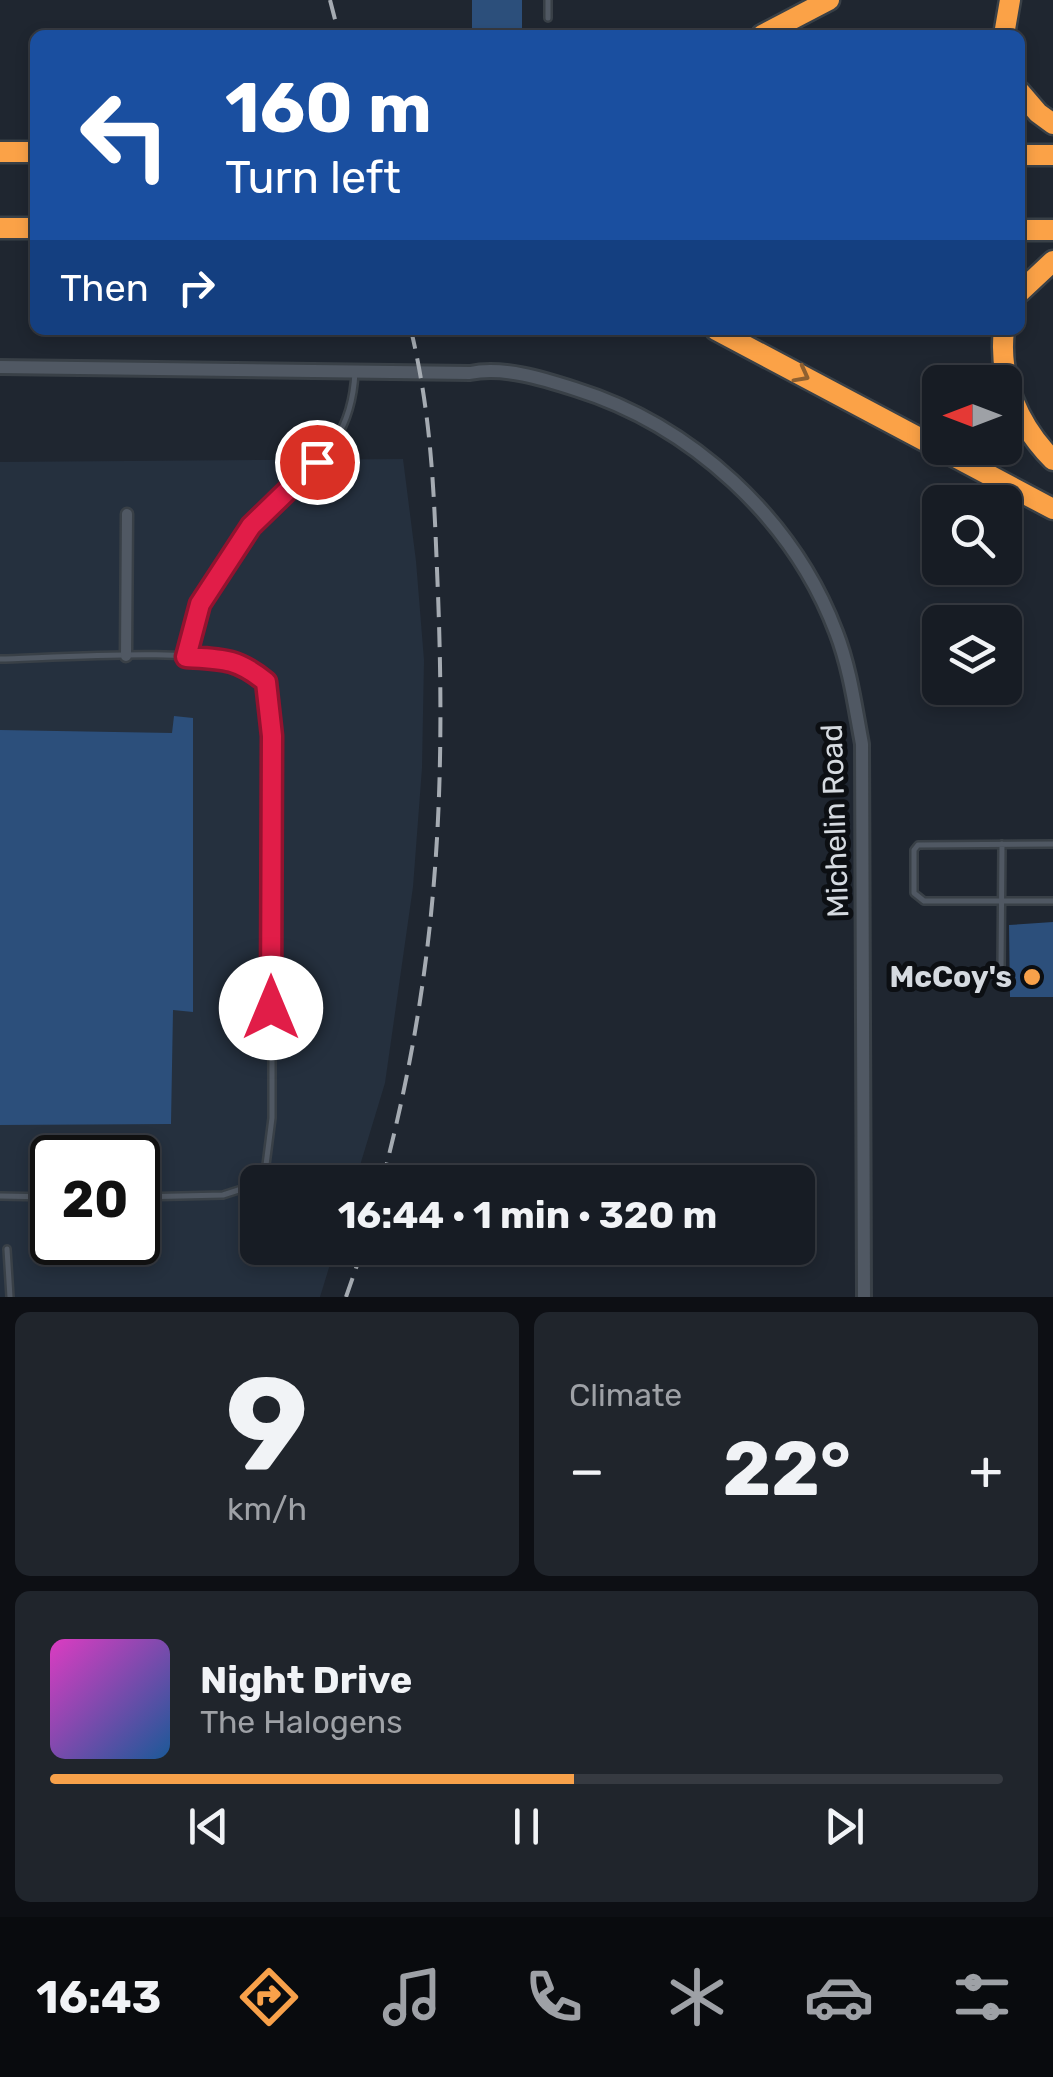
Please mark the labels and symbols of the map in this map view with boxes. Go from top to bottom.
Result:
one-way arrow [792,363,810,383]
north arrow [922,365,1022,465]
pin [275,420,360,505]
street label: Michelin Road [814,723,856,919]
position arrow [219,956,323,1060]
place label: McCoy's [890,959,1012,995]
marker: McCoy's [1021,966,1043,988]
speed limit sign: 20 [30,1135,160,1265]

